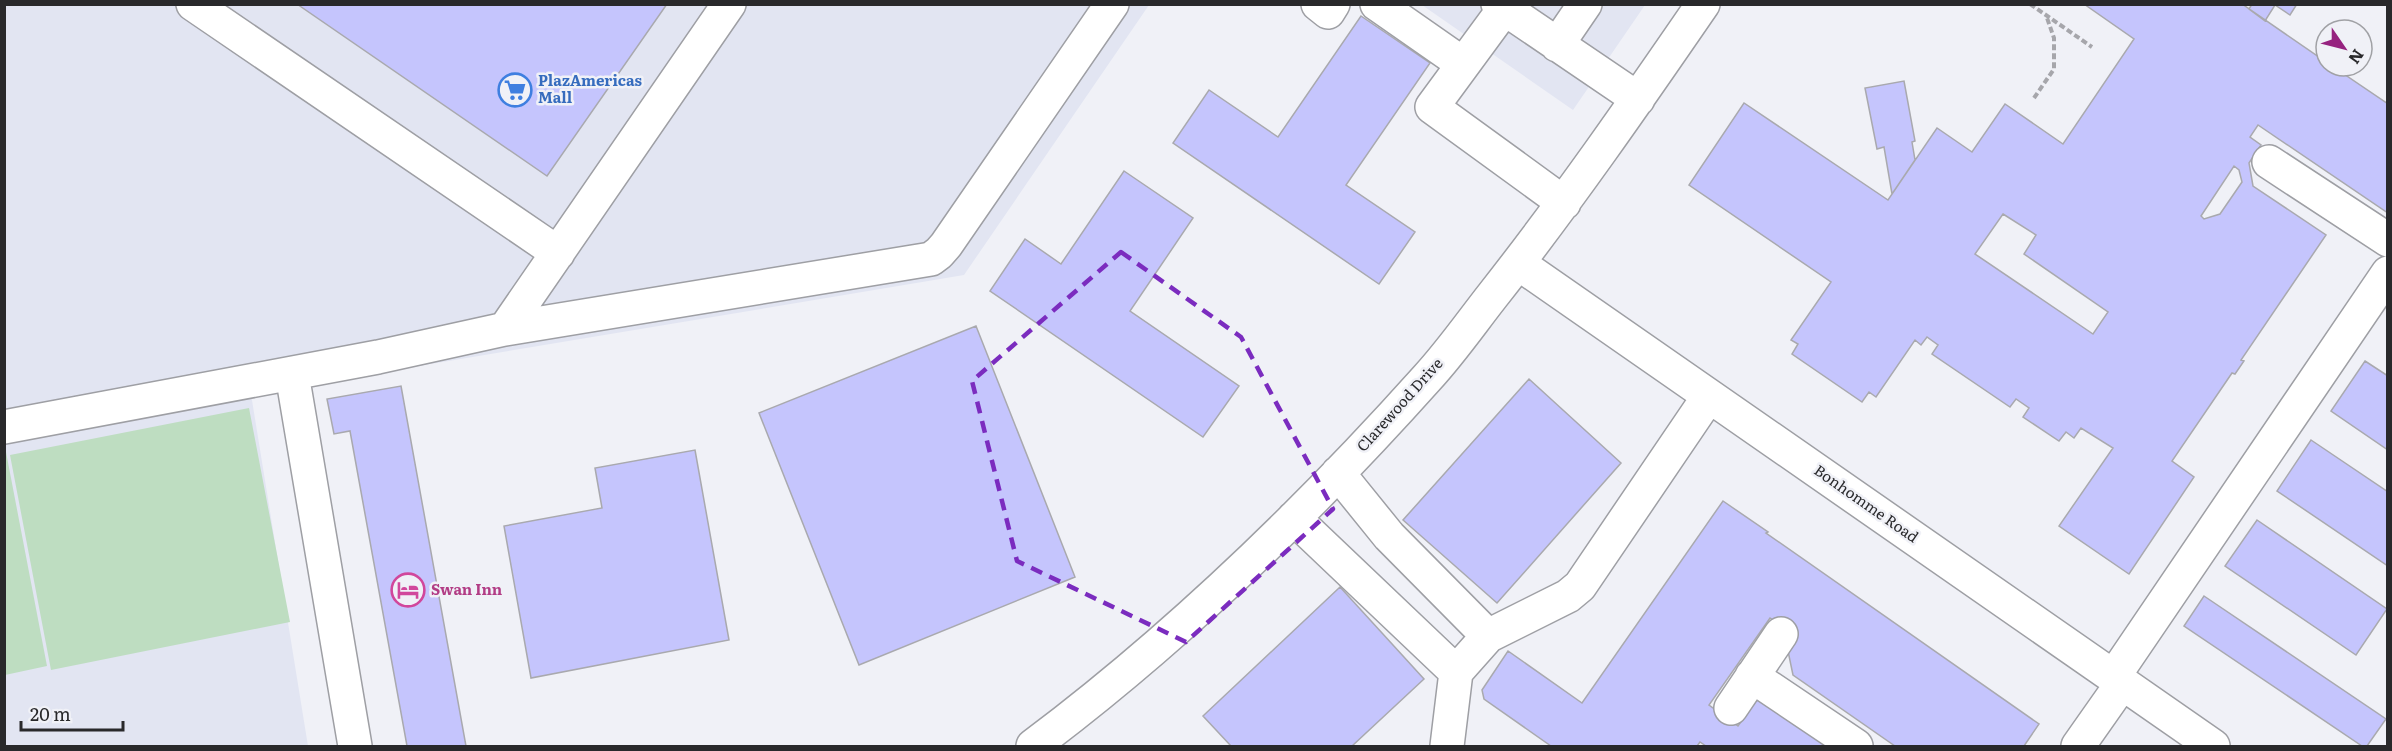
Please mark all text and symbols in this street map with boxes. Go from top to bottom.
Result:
north arrow [2314,18,2374,78]
text: N [2343,45,2371,70]
place label: PlazAmericas Mall [538,68,643,108]
supermarket icon: PlazAmericas Mall [497,72,533,108]
street label: Clarewood Drive [1350,352,1448,456]
street label: Bonhomme Road [1810,458,1924,547]
hotel icon: Swan Inn [390,572,426,608]
place label: Swan Inn [431,577,503,600]
scale bar [21,694,123,732]
text: 20 m [30,700,71,727]

